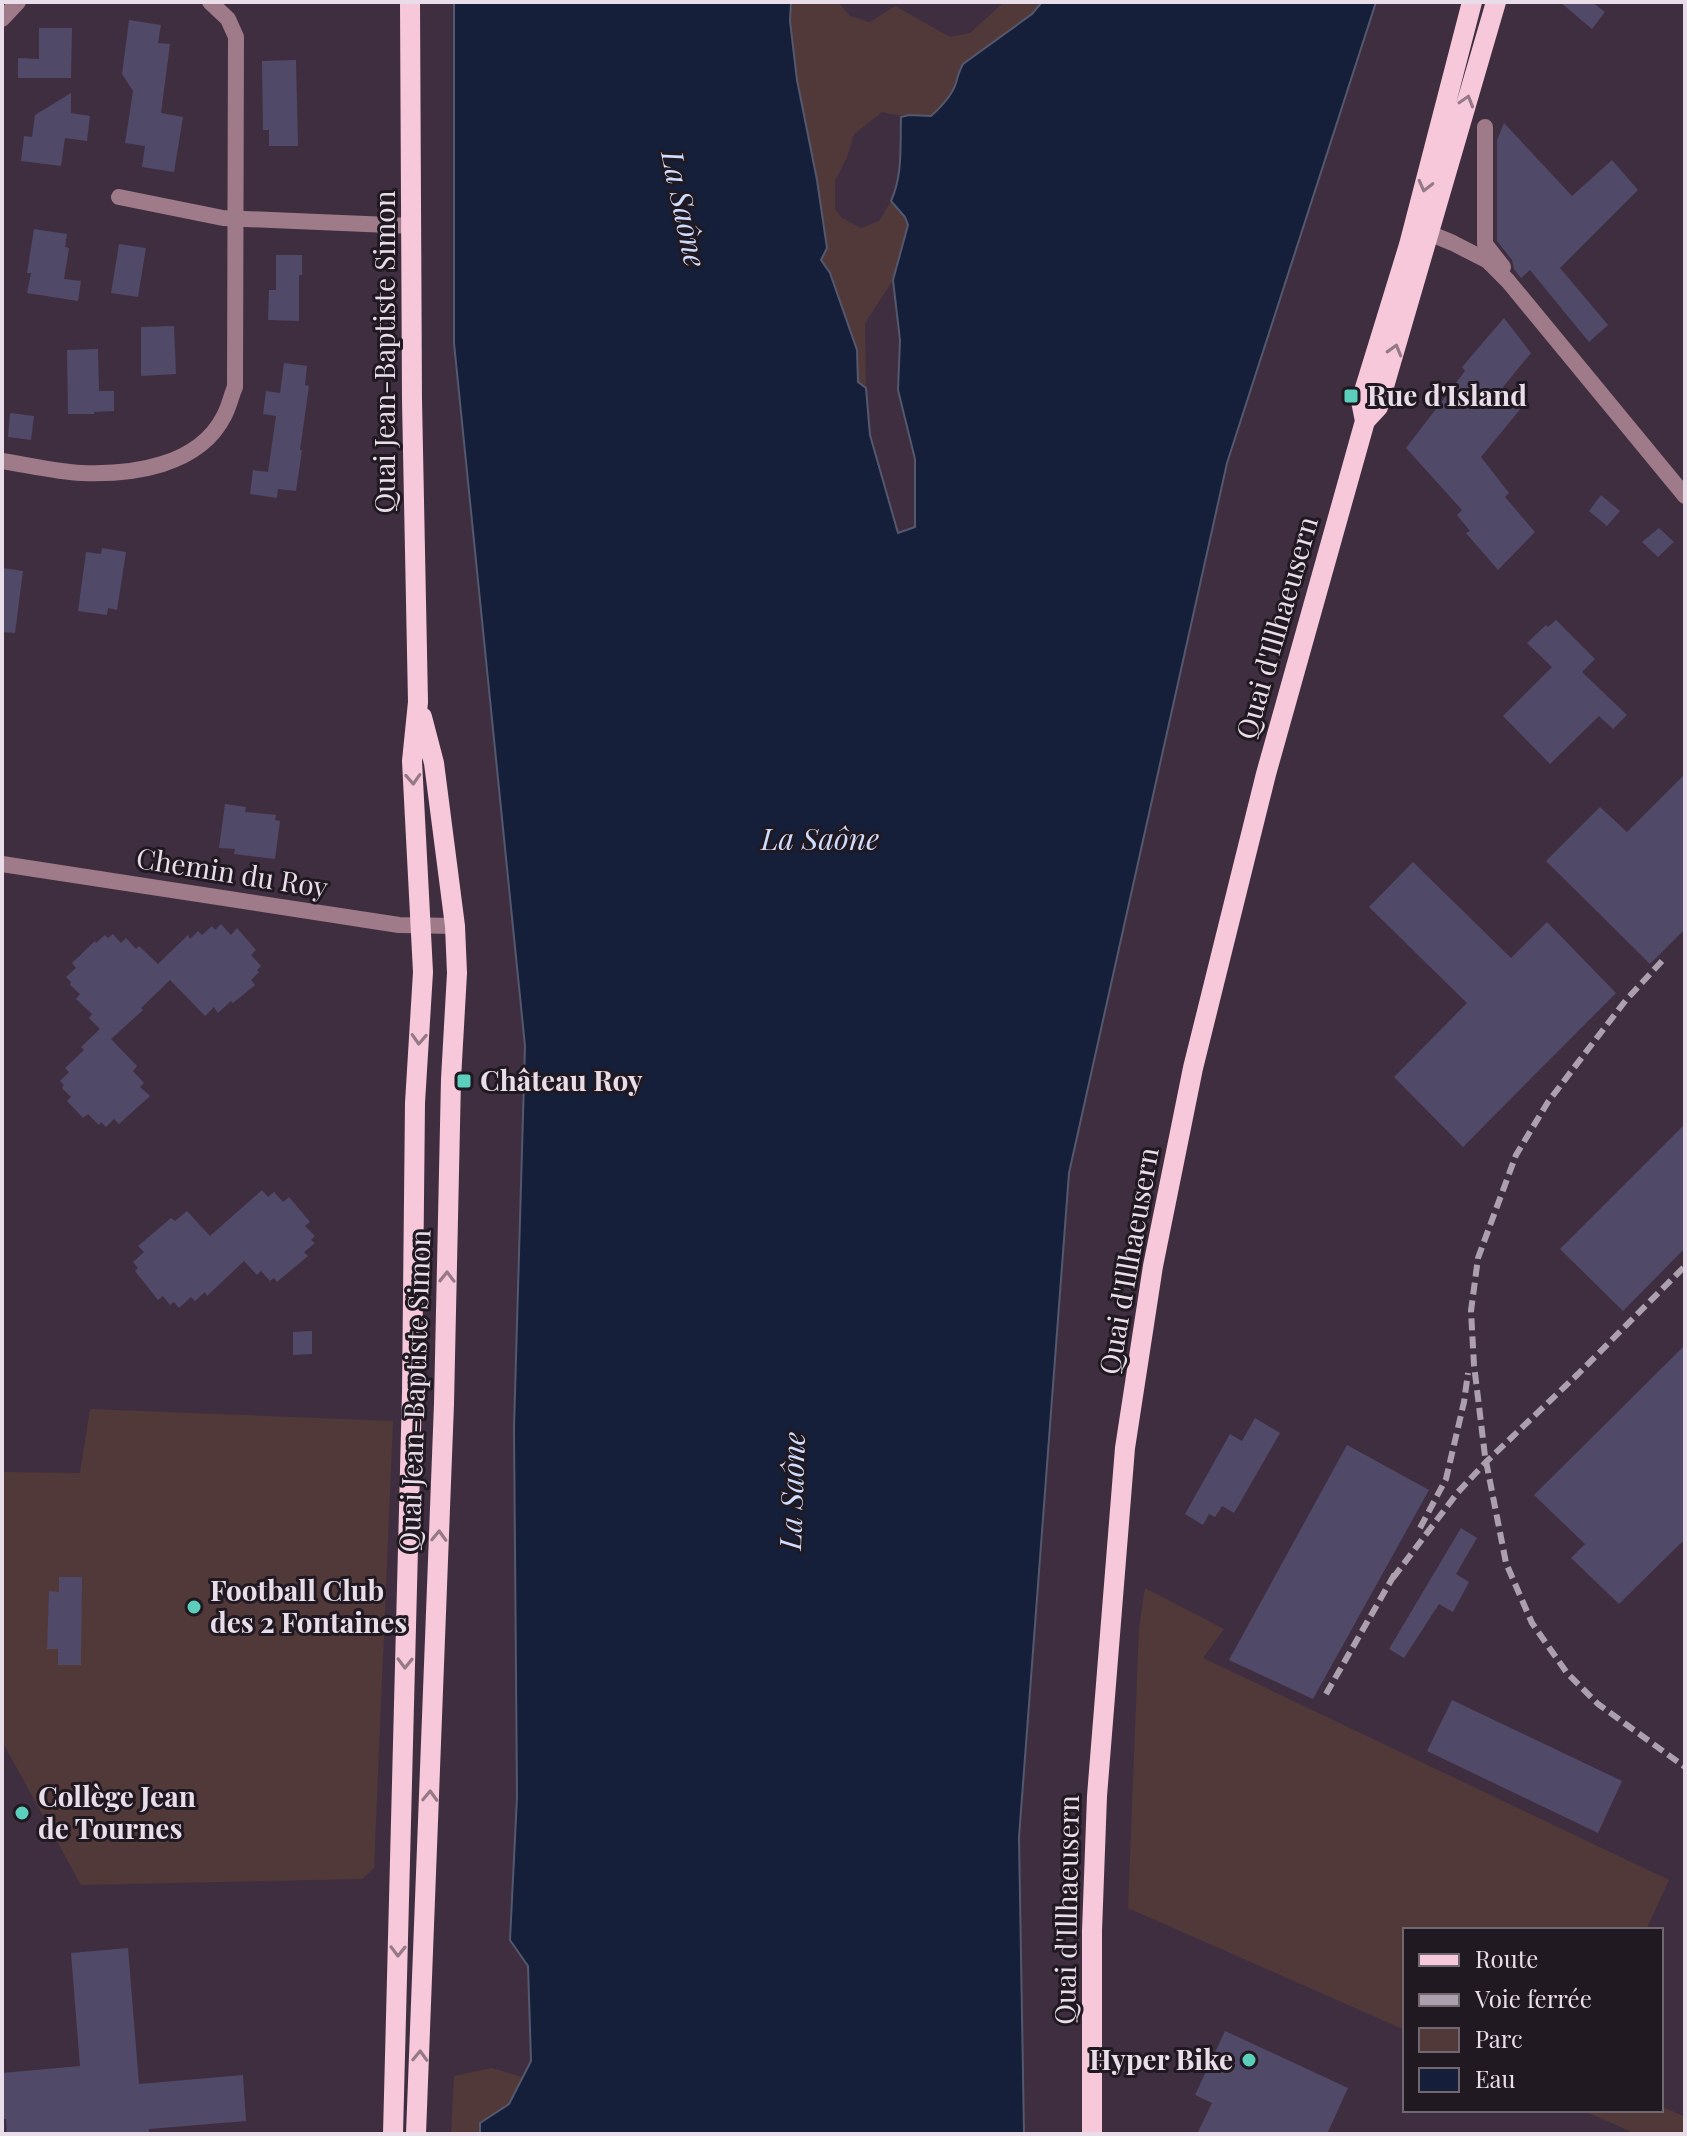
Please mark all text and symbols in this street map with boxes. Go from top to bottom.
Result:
one-way arrow [1458,94,1474,108]
water label: La Saône [653,145,717,271]
one-way arrow [1417,179,1434,192]
street label: Quai Jean-Baptiste Simon [365,190,402,513]
one-way arrow [1386,344,1402,358]
place label: Rue d'Island [1367,376,1527,413]
marker: Rue d'Island [1342,387,1360,405]
street label: Quai d'Illhaeusern [1226,512,1325,743]
one-way arrow [404,773,421,786]
water label: La Saône [759,818,879,858]
street label: Chemin du Roy [134,838,331,905]
one-way arrow [411,1033,428,1046]
place label: Château Roy [480,1061,643,1098]
marker: Château Roy [455,1072,473,1090]
street label: Quai d'Illhaeusern [1089,1144,1166,1377]
street label: Quai Jean-Baptiste Simon [389,1229,438,1553]
one-way arrow [438,1270,455,1283]
water label: La Saône [769,1431,813,1553]
one-way arrow [431,1529,448,1542]
place label: Football Club des 2 Fontaines [210,1571,407,1640]
marker: Football Club des 2 Fontaines [185,1598,203,1616]
one-way arrow [396,1657,414,1670]
place label: Collège Jean de Tournes [38,1777,196,1846]
one-way arrow [422,1789,439,1802]
street label: Quai d'Illhaeusern [1045,1794,1086,2025]
marker: Collège Jean de Tournes [13,1804,31,1822]
legend [1403,1928,1663,2112]
text: Route [1475,1942,1538,1974]
one-way arrow [389,1945,406,1958]
text: Voie ferrée [1474,1982,1592,2014]
text: Parc [1475,2022,1523,2054]
place label: Hyper Bike [1089,2040,1233,2077]
one-way arrow [411,2049,428,2062]
marker: Hyper Bike [1240,2051,1258,2069]
text: Eau [1475,2062,1516,2094]

